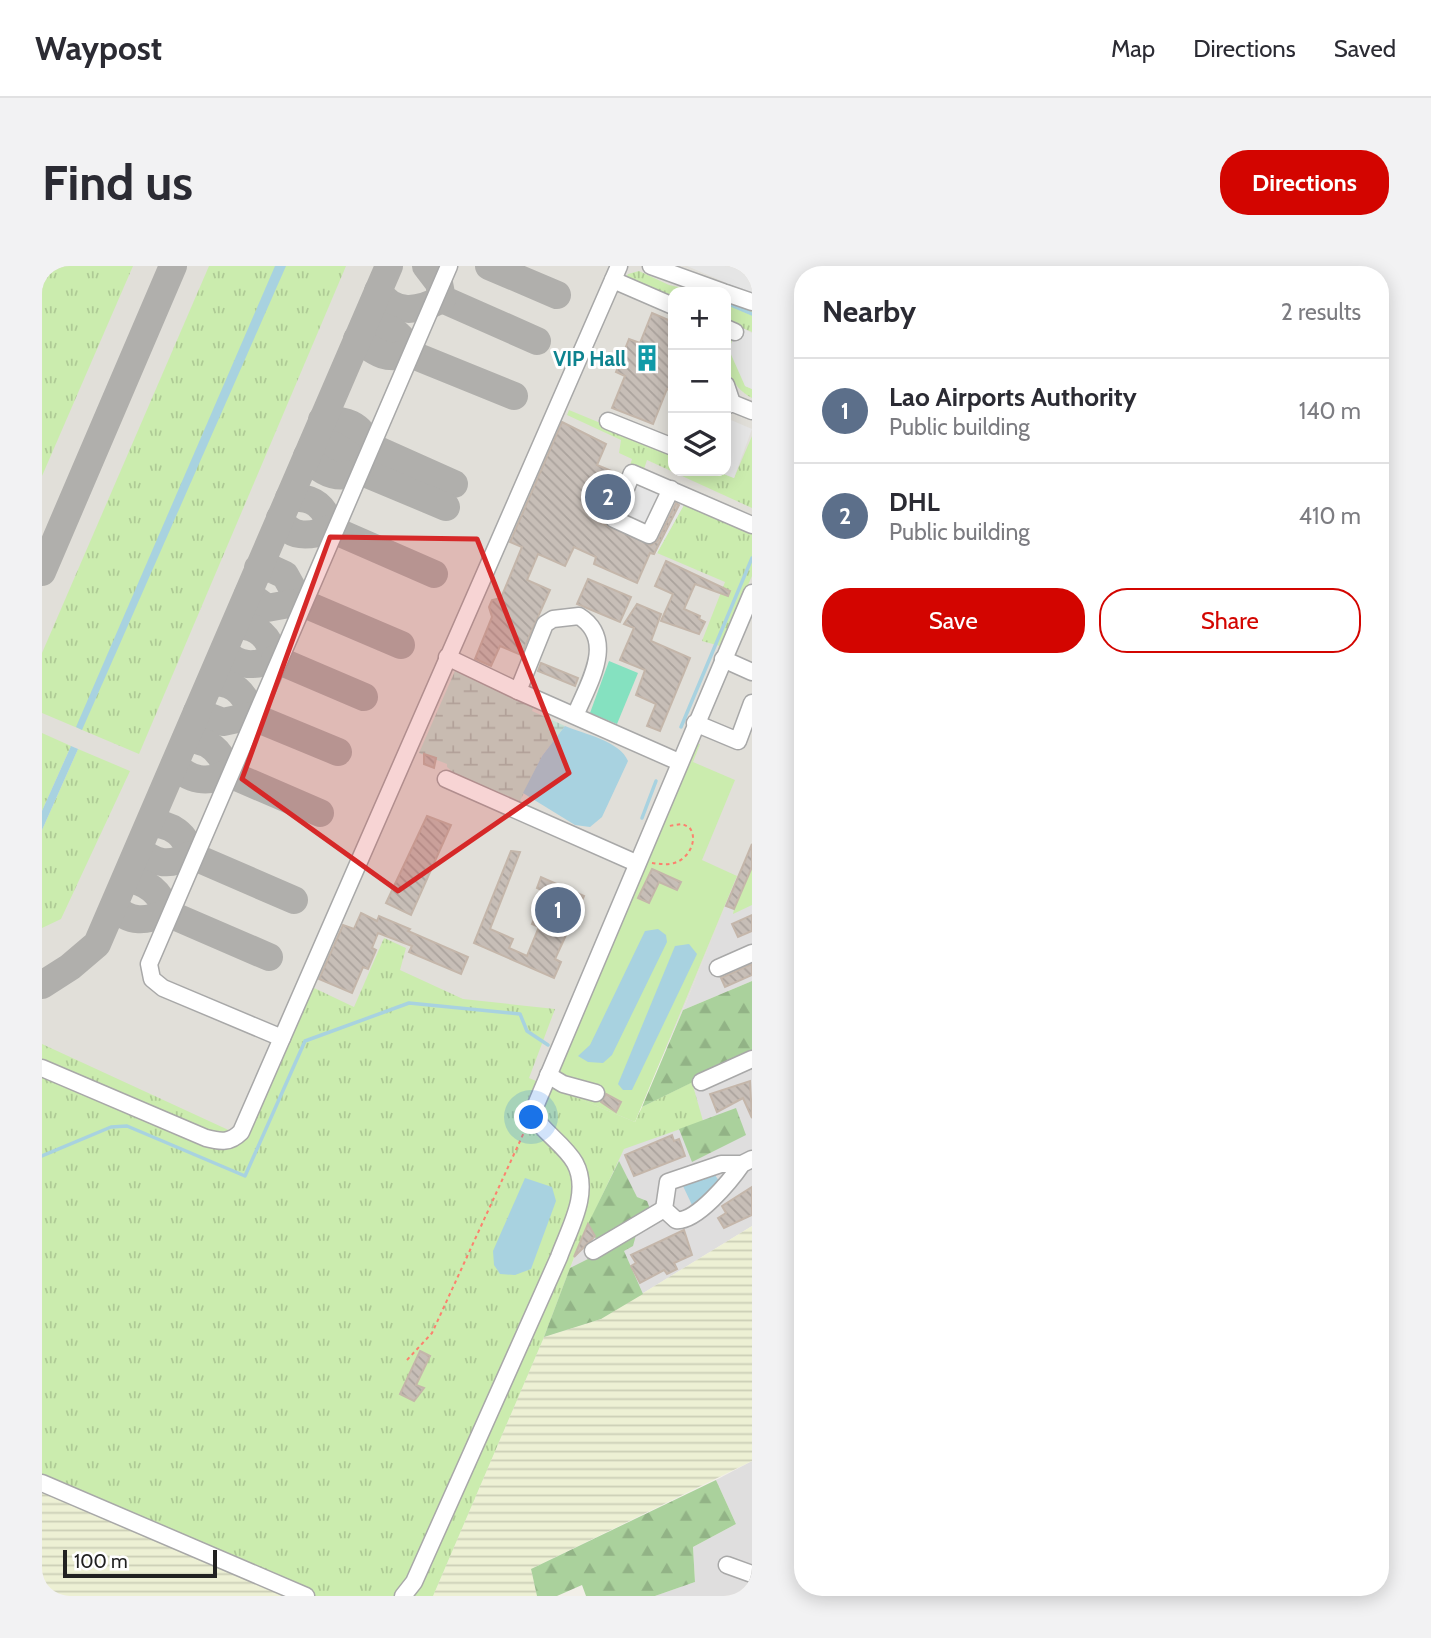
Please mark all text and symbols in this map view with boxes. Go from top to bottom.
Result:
text: Waypost [35,28,162,68]
text: Map [1111,34,1155,63]
text: Directions [1193,34,1296,63]
text: Saved [1334,34,1396,63]
button: Directions [1220,150,1389,215]
text: Find us [42,153,193,212]
map controls [668,287,731,476]
button: + [668,287,731,350]
text: Nearby [822,293,916,330]
text: 2 results [1281,298,1361,326]
building icon: VIP Hall [632,343,662,373]
place label: VIP Hall [553,346,626,371]
button: − [668,350,731,413]
text: Lao Airports Authority [889,381,1137,413]
text: 1 [841,397,849,425]
text: 140 m [1299,397,1361,425]
button: layers [668,413,731,476]
text: Public building [889,413,1030,441]
pin: 2 [585,471,631,523]
text: DHL [889,486,940,518]
text: 2 [839,502,851,530]
text: 410 m [1299,502,1361,530]
text: Public building [889,518,1030,546]
button: Save [822,588,1085,653]
button: Share [1099,588,1361,653]
pin: 1 [535,884,581,936]
your location [514,1100,548,1134]
scale bar [63,1547,217,1579]
text: 100 m [74,1550,128,1573]

